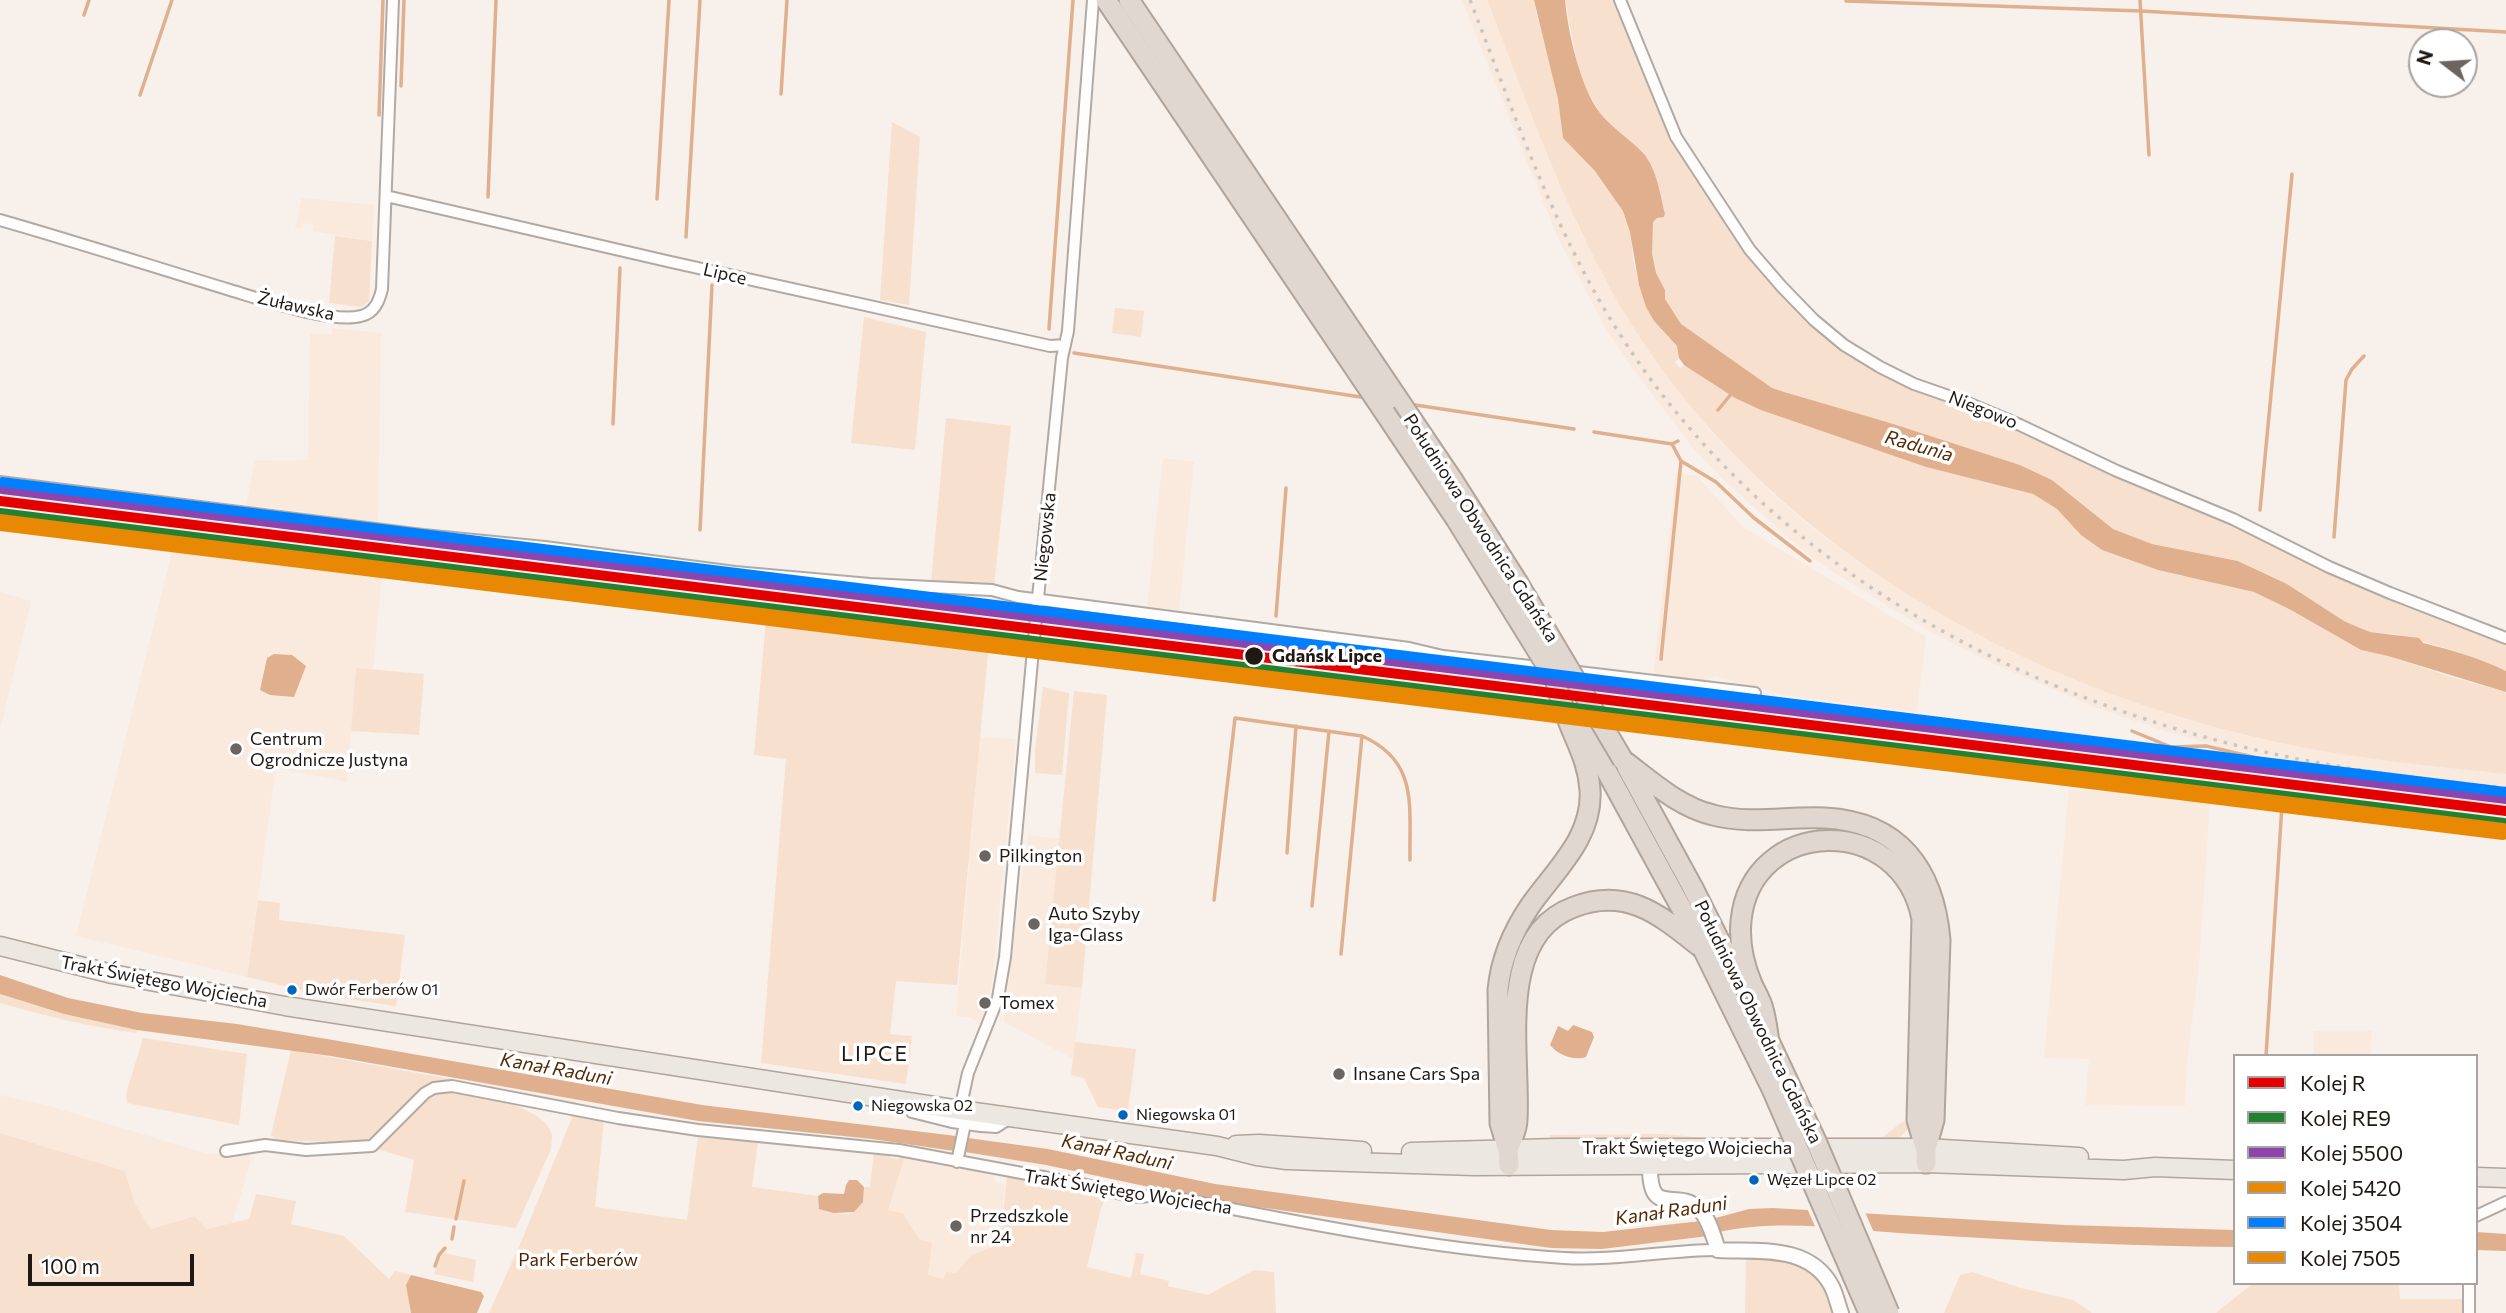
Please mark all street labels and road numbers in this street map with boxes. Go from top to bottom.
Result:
street label: Lipce [701,259,749,289]
street label: Żuławska [255,287,337,325]
street label: Niegowo [1945,386,2021,434]
street label: Południowa Obwodnica Gdańska [1399,410,1563,646]
street label: Niegowska [1030,491,1060,583]
street label: Południowa Obwodnica Gdańska [1690,897,1826,1147]
street label: Trakt Świętego Wojciecha [59,951,269,1013]
street label: Trakt Świętego Wojciecha [1582,1137,1792,1159]
street label: Trakt Świętego Wojciecha [1023,1165,1233,1219]

